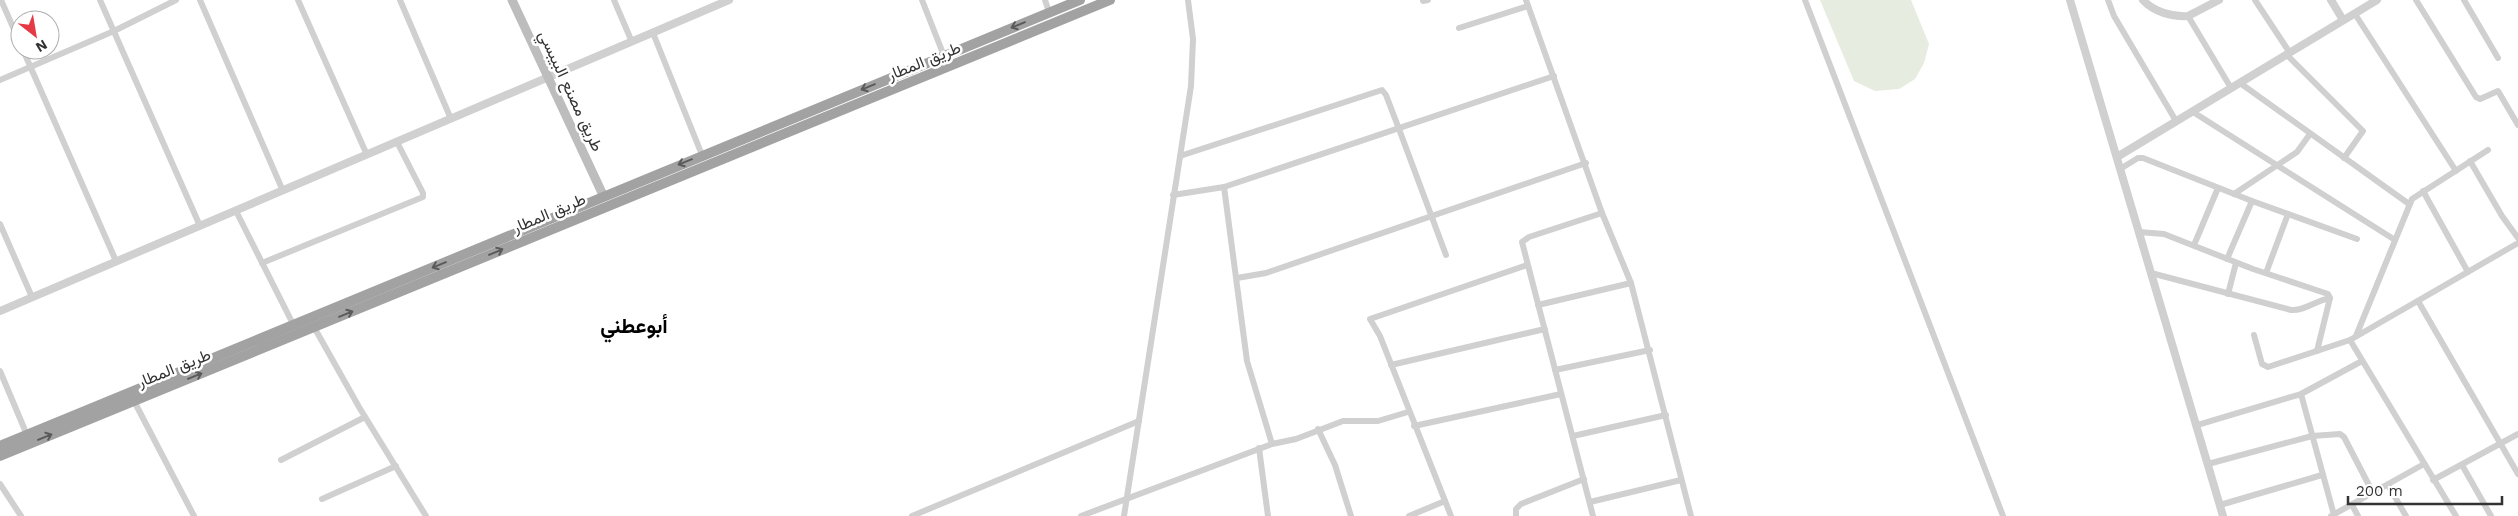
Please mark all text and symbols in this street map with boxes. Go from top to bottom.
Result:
north arrow [10,10,60,60]
one-way arrow [1011,22,1026,31]
street label: طريق مصنع البيبسي [531,28,607,156]
text: N [33,37,50,56]
street label: طريق المطار [884,38,964,86]
one-way arrow [861,83,876,92]
one-way arrow [678,158,694,167]
street label: طريق المطار [509,189,589,238]
one-way arrow [488,246,503,256]
one-way arrow [431,261,447,270]
one-way arrow [338,308,353,318]
district label: أبوعطني [600,313,668,343]
street label: طريق المطار [134,345,214,393]
one-way arrow [188,370,203,379]
one-way arrow [37,432,52,442]
scale bar [2348,474,2502,506]
text: 200 m [2356,482,2403,500]

